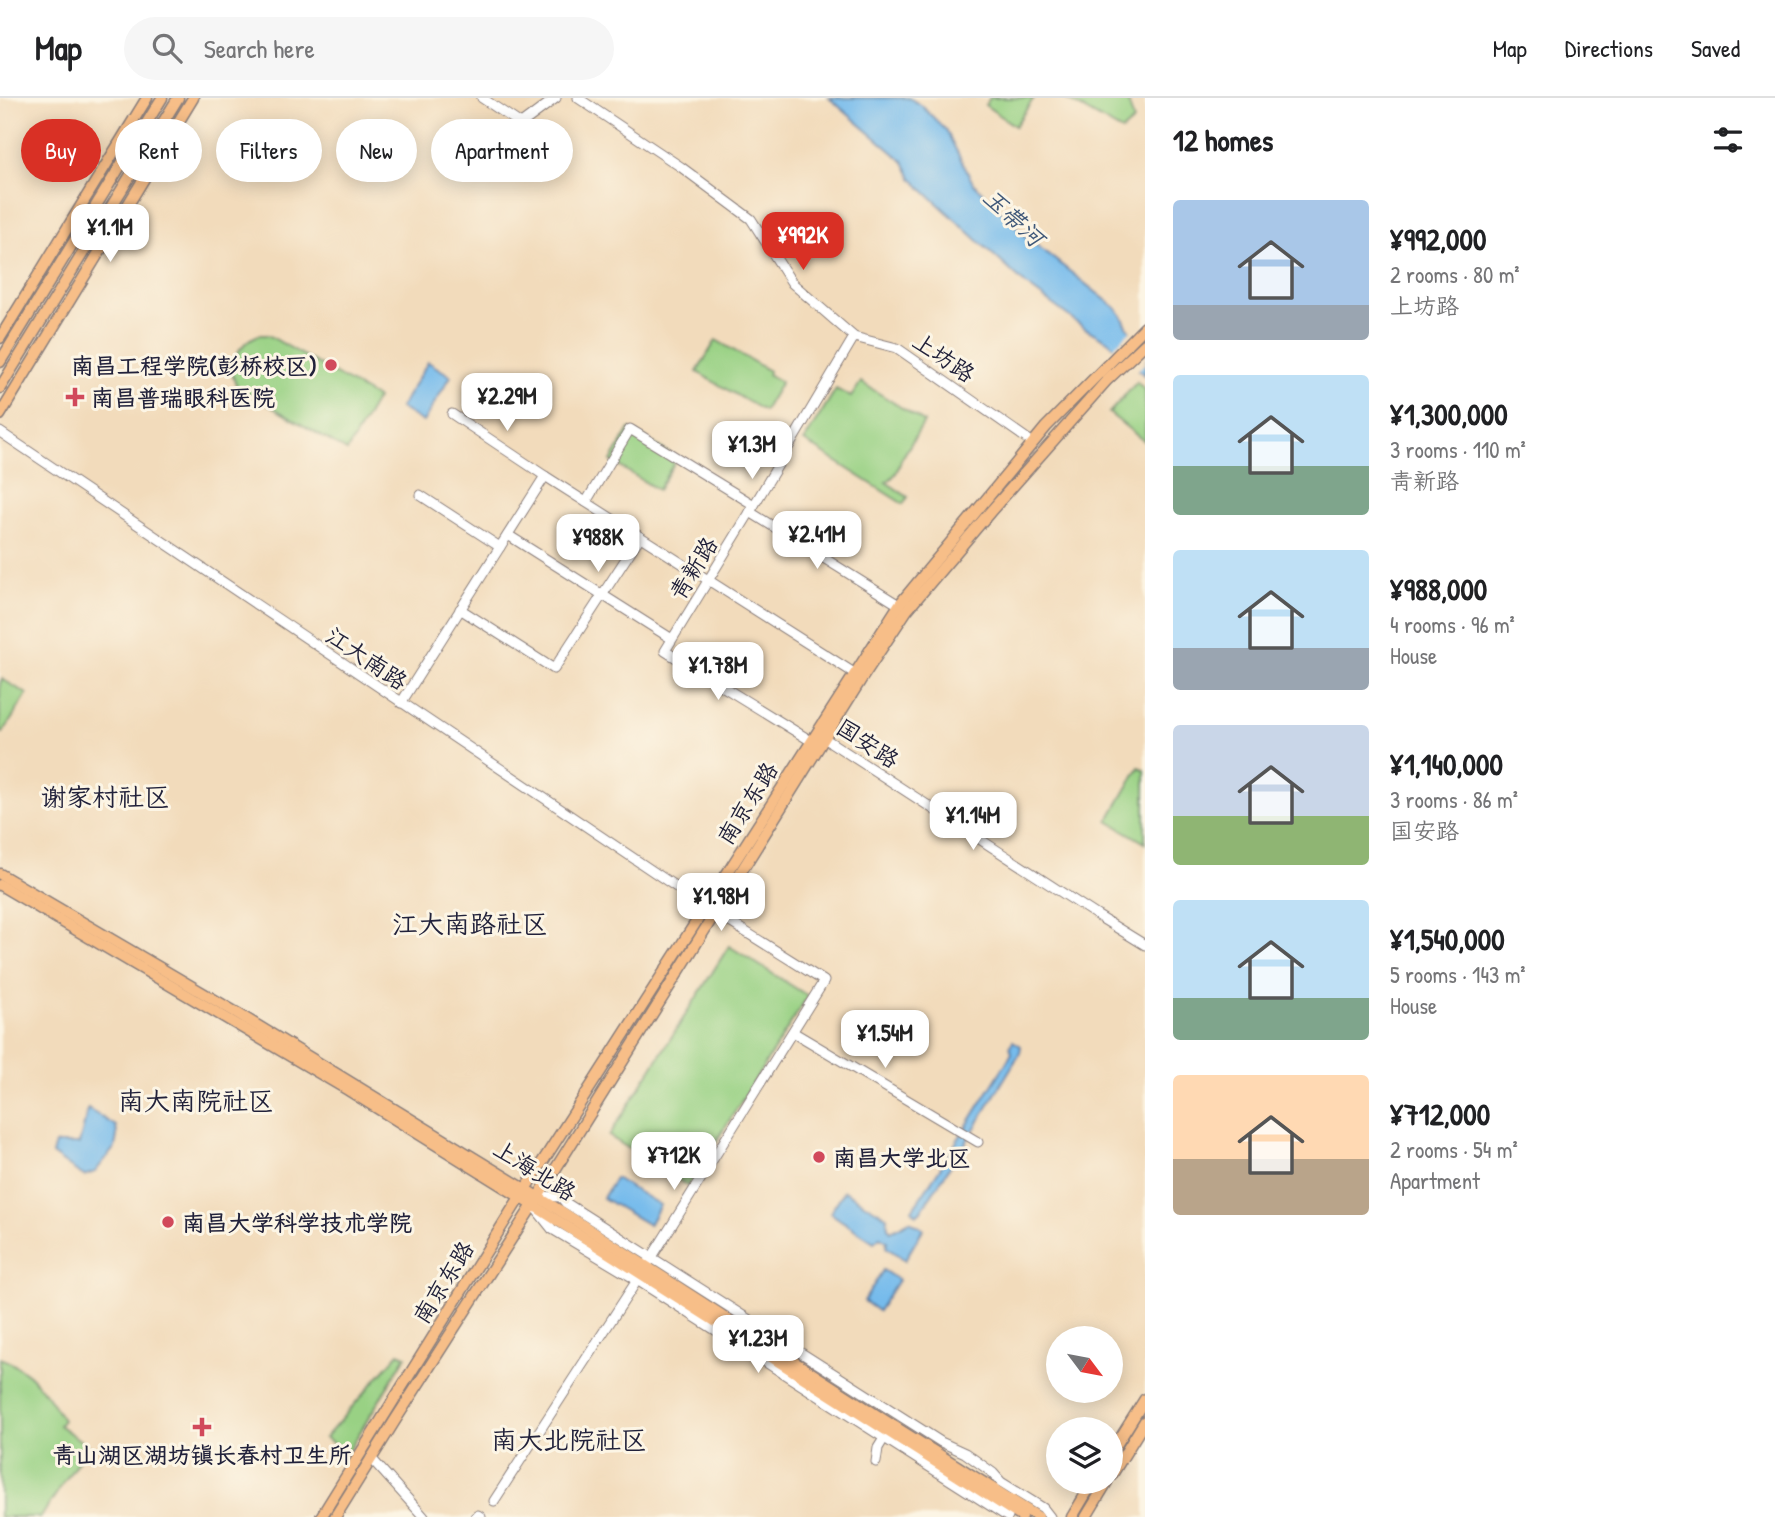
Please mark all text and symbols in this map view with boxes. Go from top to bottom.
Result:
search box [124,17,614,80]
text: Map [35,26,82,70]
icon: search [148,29,186,67]
text: Search here [204,31,315,66]
text: Map [1493,32,1527,64]
text: Directions [1565,32,1653,64]
text: Saved [1691,32,1740,64]
chip: Buy [21,119,101,182]
chip: Rent [115,119,202,182]
chip: Filters [216,119,322,182]
chip: New [336,119,417,182]
chip: Apartment [431,119,573,182]
text: 12 homes [1173,120,1273,160]
icon: filters [1709,121,1747,159]
water label: 玉带河 [977,181,1054,256]
pin: ¥1.1M [61,204,159,264]
text: ¥1.1M [87,211,133,242]
pin: ¥992K [754,212,852,272]
text: ¥992K [778,219,828,250]
text: ¥992,000 [1390,219,1486,259]
icon: home [1229,228,1313,312]
text: 2 rooms · 80 m² [1390,259,1520,290]
text: 上坊路 [1390,290,1459,321]
street label: 上坊路 [907,325,981,389]
place label: 南昌工程学院(彭桥校区) [71,350,317,381]
marker: 南昌工程学院(彭桥校区) [323,357,339,373]
pin: ¥2.29M [450,374,564,433]
text: ¥2.29M [477,380,537,411]
place label: 南昌普瑞眼科医院 [91,382,275,413]
marker: 南昌普瑞眼科医院 [65,387,85,407]
text: ¥1,300,000 [1390,394,1508,434]
icon: home [1229,403,1313,487]
pin: ¥1.3M [703,422,801,481]
text: ¥1.3M [728,428,776,459]
text: 3 rooms · 110 m² [1390,434,1526,465]
text: 青新路 [1390,465,1459,496]
pin: ¥2.41M [760,512,874,571]
pin: ¥988K [549,514,647,574]
text: ¥2.41M [788,518,846,549]
text: ¥988K [572,521,624,552]
street label: 青新路 [662,531,724,605]
text: ¥988,000 [1390,569,1487,609]
icon: home [1229,578,1313,662]
text: 4 rooms · 96 m² [1390,609,1515,640]
street label: 江大南路 [320,619,414,697]
text: House [1390,640,1437,671]
pin: ¥1.78M [661,642,775,702]
text: ¥1.78M [689,649,747,680]
street label: 国安路 [831,711,905,775]
text: ¥1,140,000 [1390,744,1503,784]
icon: home [1229,753,1313,837]
street label: 南京东路 [709,756,785,850]
district label: 谢家村社区 [40,779,170,814]
text: 3 rooms · 86 m² [1390,784,1518,815]
pin: ¥1.14M [916,792,1030,852]
text: ¥1.14M [946,799,1000,830]
text: 国安路 [1390,815,1459,846]
pin: ¥1.98M [664,874,778,933]
text: ¥1.98M [693,880,749,911]
district label: 江大南路社区 [392,906,548,941]
text: ¥1,540,000 [1390,919,1505,959]
icon: home [1229,928,1313,1012]
text: 5 rooms · 143 m² [1390,959,1526,990]
text: House [1390,990,1437,1021]
pin: ¥1.54M [828,1010,942,1070]
text: ¥1.54M [857,1017,913,1048]
district label: 南大南院社区 [118,1083,274,1118]
text: ¥712,000 [1390,1094,1490,1134]
icon: home [1229,1103,1313,1187]
street label: 上海北路 [488,1132,582,1208]
pin: ¥712K [625,1132,723,1192]
text: 2 rooms · 54 m² [1390,1134,1518,1165]
text: ¥712K [647,1139,701,1170]
place label: 南昌大学北区 [833,1142,971,1173]
marker: 南昌大学北区 [811,1149,827,1165]
text: Apartment [1390,1165,1480,1196]
place label: 南昌大学科学技术学院 [182,1207,412,1238]
marker: 南昌大学科学技术学院 [160,1214,176,1230]
street label: 南京东路 [405,1235,481,1329]
pin: ¥1.23M [701,1316,815,1375]
text: ¥1.23M [729,1322,787,1353]
north arrow [1046,1326,1124,1404]
map controls [1046,1326,1123,1494]
marker: 青山湖区湖坊镇长春村卫生所 [192,1417,212,1437]
button: layers [1046,1417,1123,1494]
district label: 南大北院社区 [491,1422,647,1457]
place label: 青山湖区湖坊镇长春村卫生所 [53,1439,352,1470]

